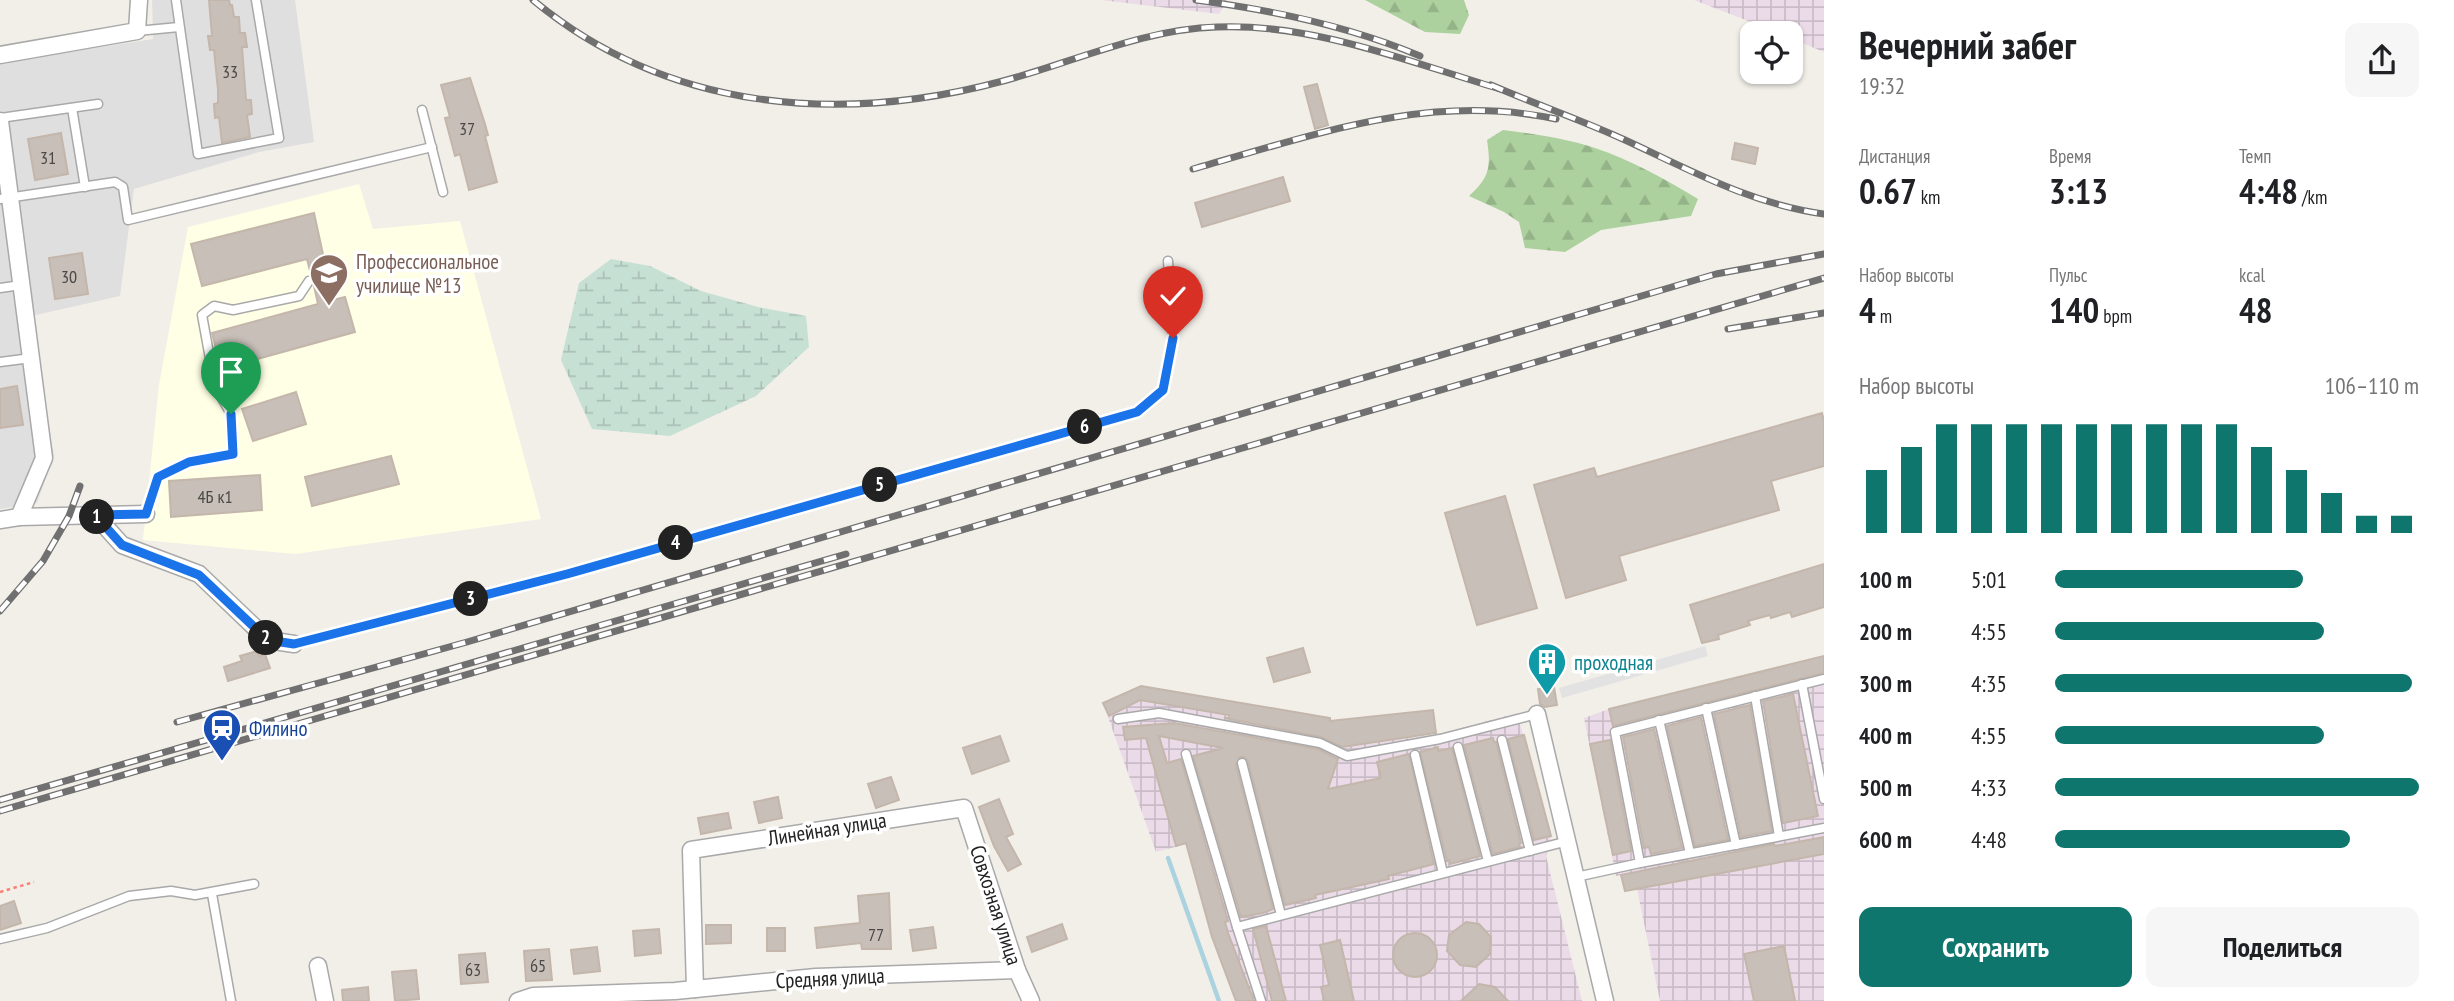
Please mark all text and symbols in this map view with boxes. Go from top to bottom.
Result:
text: Вечерний забег [1859,20,2076,69]
map controls [1740,21,1803,84]
button: locate [1740,21,1803,84]
button: share [2345,23,2419,97]
house number: 33 [222,60,238,83]
text: 19:32 [1859,71,1905,100]
house number: 37 [459,117,475,140]
text: Дистанция [1859,144,1930,168]
text: Время [2049,144,2091,168]
text: Темп [2239,144,2271,168]
house number: 31 [40,146,56,169]
text: 0.67 [1859,168,1917,214]
text: 3:13 [2049,168,2108,214]
text: 4:48 [2239,168,2298,214]
text: km [1917,185,1940,209]
text: /km [2298,185,2327,209]
place label: Профессиональное училище №13 [356,248,499,299]
school or university icon: Профессиональное училище №13 [308,252,350,307]
text: Набор высоты [1859,263,1954,287]
text: Пульс [2049,263,2087,287]
text: kcal [2239,263,2265,287]
house number: 30 [61,265,77,288]
pin [1143,266,1203,338]
icon: check [1154,277,1192,315]
text: 4 [1859,287,1876,333]
text: 140 [2049,287,2099,333]
text: 48 [2239,287,2272,333]
text: m [1876,304,1892,328]
text: bpm [2099,304,2132,328]
pin [201,342,261,414]
icon: arrive [212,353,250,391]
text: Набор высоты [1859,371,1974,400]
text: 106–110 m [2325,371,2419,400]
pin: 6 [1068,410,1102,444]
text: 6 [1080,414,1089,438]
pin: 5 [862,468,898,503]
text: 5 [875,472,884,496]
house number: 4Б к1 [198,485,233,508]
pin: 1 [80,500,114,534]
text: 1 [92,504,101,528]
pin: 4 [658,526,694,560]
text: 4 [671,530,680,554]
text: 100 m [1859,565,1912,594]
text: 5:01 [1971,565,2007,594]
pin: 3 [454,582,489,616]
text: 3 [466,586,475,610]
text: 200 m [1859,617,1912,646]
text: 4:55 [1971,617,2007,646]
pin: 2 [248,620,284,656]
text: 2 [261,625,270,649]
building icon: проходная [1526,641,1568,696]
place label: проходная [1574,649,1653,676]
text: 300 m [1859,669,1912,698]
text: 4:35 [1971,669,2007,698]
station icon: Филино [201,707,243,762]
place label: Филино [249,715,307,742]
text: 400 m [1859,721,1912,750]
text: 4:55 [1971,721,2007,750]
text: 500 m [1859,773,1912,802]
text: 4:33 [1971,773,2007,802]
street label: Линейная улица [765,806,888,852]
text: 600 m [1859,825,1912,854]
text: 4:48 [1971,825,2007,854]
street label: Совхозная улица [964,842,1028,968]
button: Сохранить [1859,907,2132,987]
button: Поделиться [2146,907,2419,987]
house number: 77 [868,923,884,946]
house number: 65 [530,954,546,977]
house number: 63 [465,958,481,981]
street label: Средняя улица [775,962,885,994]

